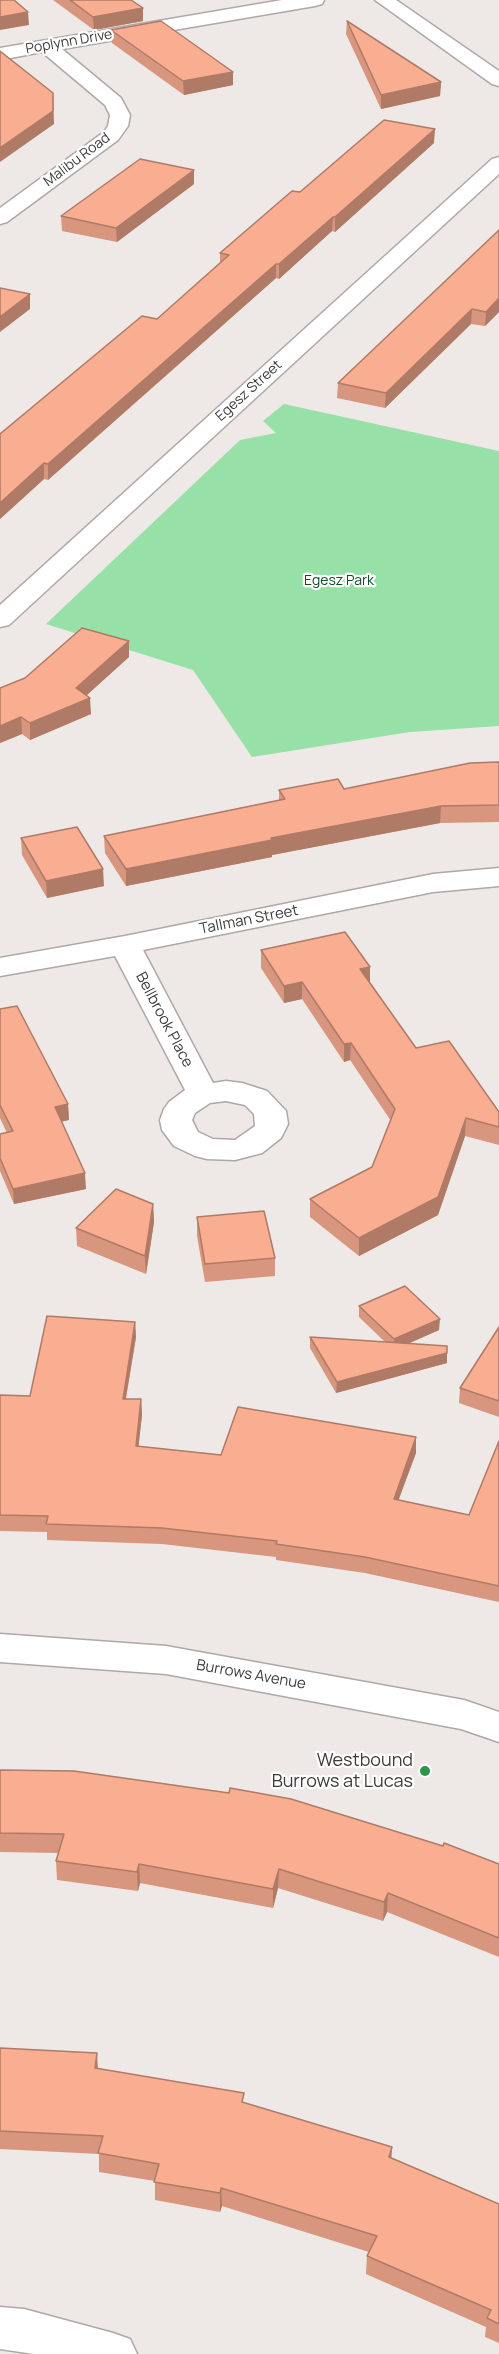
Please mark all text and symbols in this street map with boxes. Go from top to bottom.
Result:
street label: Poplynn Drive [24,26,114,58]
street label: Malibu Road [41,130,113,190]
street label: Egesz Street [212,357,286,425]
park label: Egesz Park [304,573,374,589]
street label: Tallman Street [198,902,300,938]
street label: Bellbrook Place [131,969,197,1071]
street label: Burrows Avenue [195,1657,307,1693]
place label: Westbound Burrows at Lucas [272,1750,413,1792]
marker: Westbound Burrows at Lucas [418,1764,432,1778]

